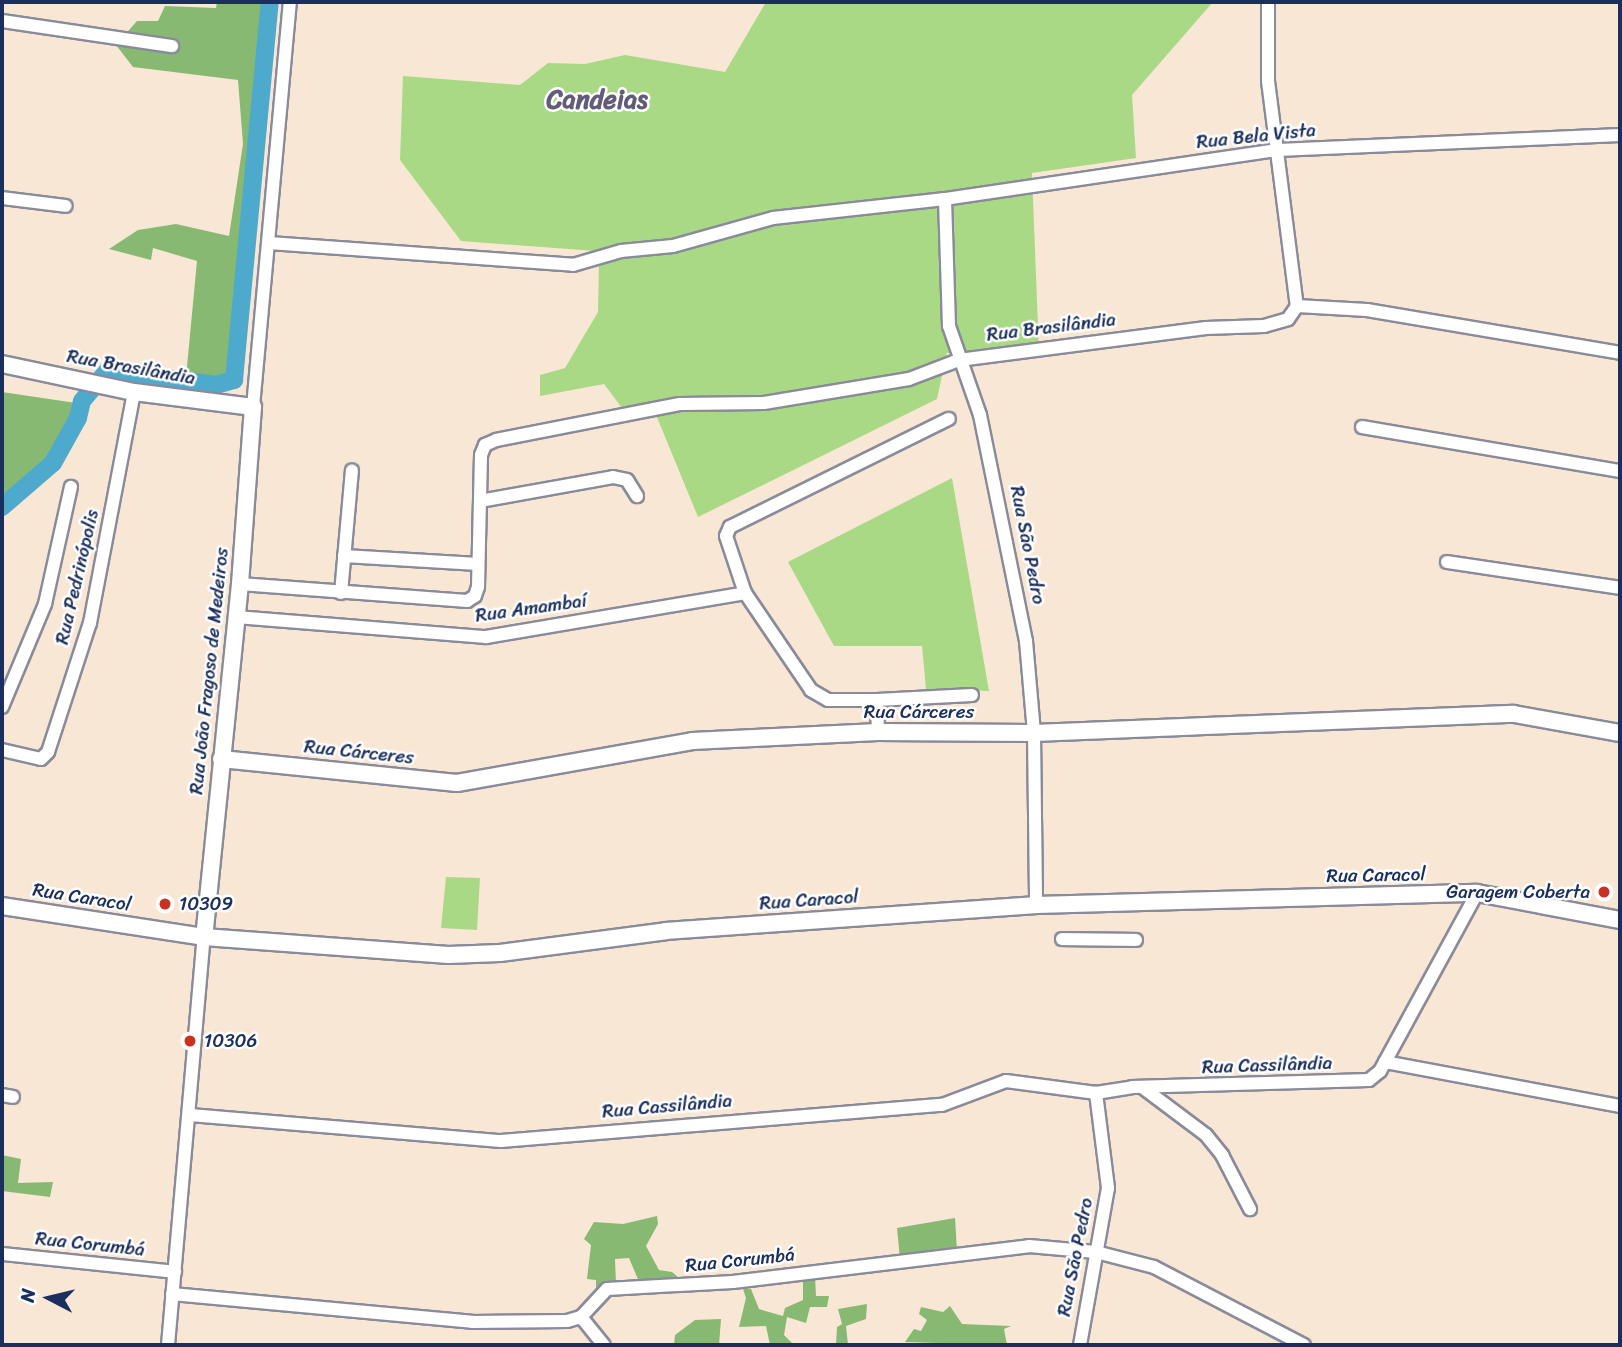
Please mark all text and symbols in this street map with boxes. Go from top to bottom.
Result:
district label: Candeias [546,84,648,116]
street label: Rua Bela Vista [1195,118,1317,154]
street label: Rua Brasilândia [985,308,1117,346]
street label: Rua Brasilândia [65,345,197,389]
street label: Rua São Pedro [1005,483,1051,607]
street label: Rua Pedrinópolis [50,507,104,647]
street label: Rua João Fragoso de Medeiros [185,546,233,796]
street label: Rua Amambaí [474,589,588,627]
street label: Rua Cárceres [864,701,974,723]
street label: Rua Cárceres [303,735,415,769]
street label: Rua Caracol [1326,863,1426,887]
street label: Rua Caracol [31,878,133,916]
place label: Garagem Coberta [1446,881,1590,903]
marker: Garagem Coberta [1596,884,1612,900]
street label: Rua Caracol [759,885,859,915]
place label: 10309 [179,893,233,915]
marker: 10309 [157,896,173,912]
place label: 10306 [204,1030,257,1052]
marker: 10306 [182,1033,198,1049]
street label: Rua Cassilândia [1201,1051,1333,1079]
street label: Rua Cassilândia [601,1089,733,1123]
street label: Rua São Pedro [1052,1195,1098,1319]
street label: Rua Corumbá [34,1227,146,1261]
street label: Rua Corumbá [684,1243,796,1277]
north arrow [14,1263,84,1333]
text: N [10,1287,45,1304]

